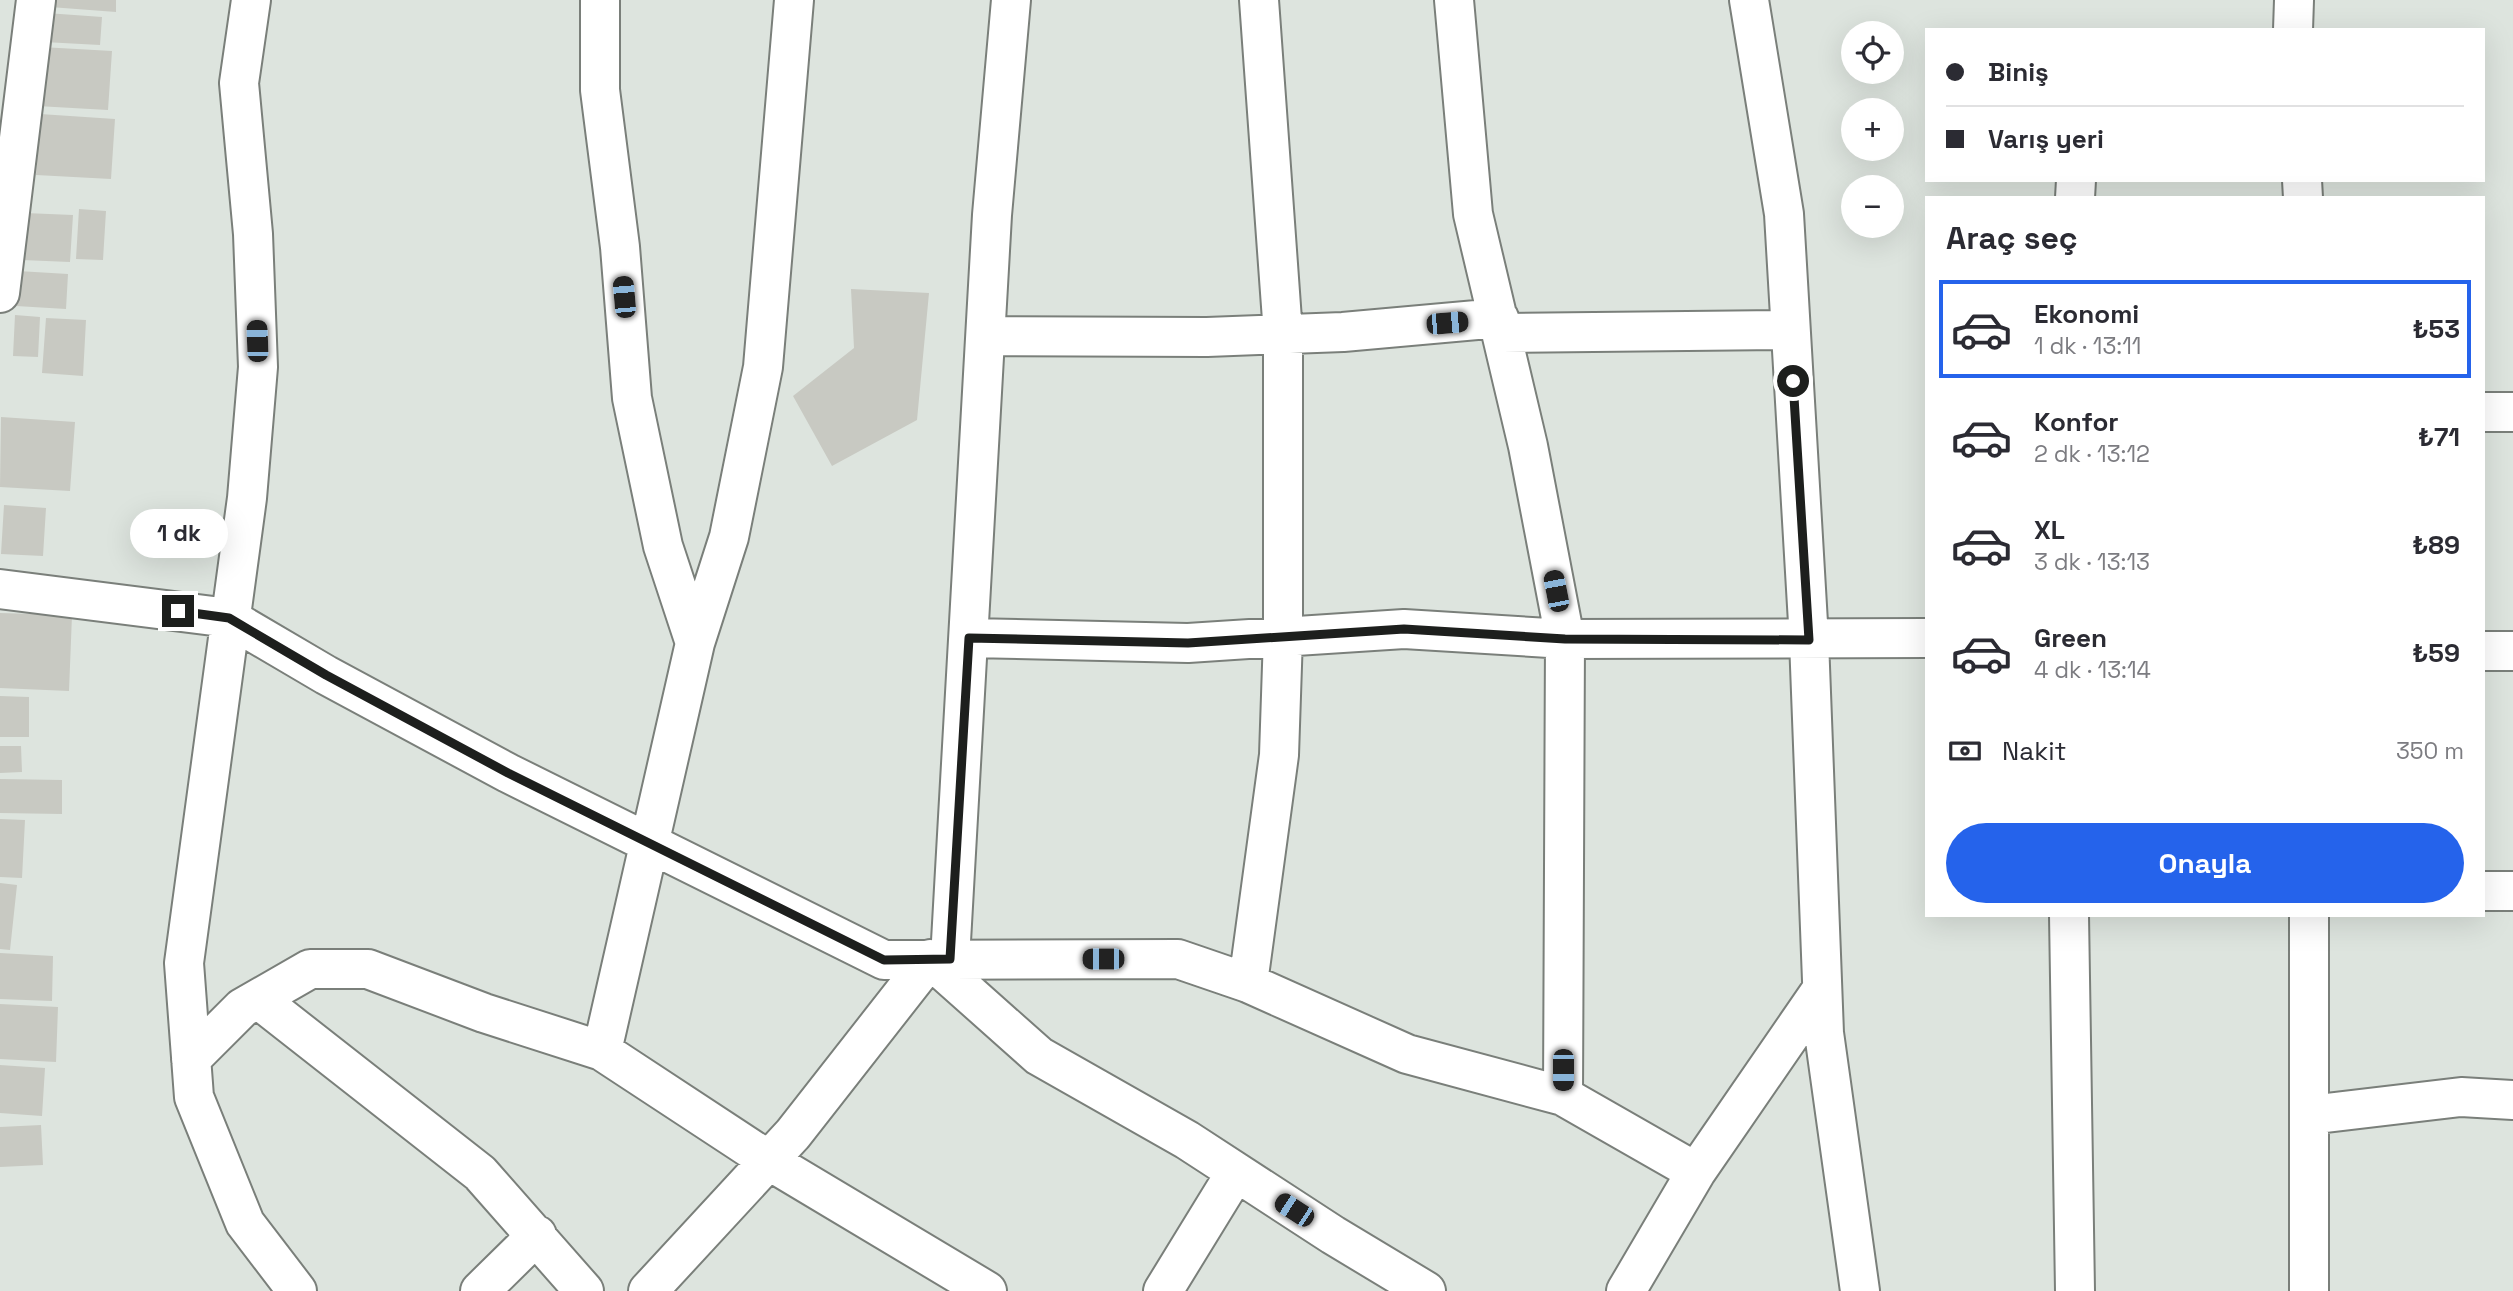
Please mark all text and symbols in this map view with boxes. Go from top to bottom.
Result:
map controls [1841,21,1904,238]
button: locate [1841,21,1904,84]
text: Biniş [1988,55,2049,89]
button: + [1841,98,1904,161]
text: Varış yeri [1988,122,2104,156]
button: − [1841,175,1904,238]
text: Araç seç [1946,218,2078,258]
car [612,275,637,319]
text: Ekonomi [2034,297,2139,331]
icon: car [1950,298,2013,361]
car [1426,311,1469,335]
text: ₺53 [2413,312,2460,346]
car [246,320,269,362]
text: 1 dk · 13:11 [2034,331,2141,361]
route start [1777,365,1809,397]
text: Konfor [2034,405,2119,439]
icon: car [1950,406,2013,469]
text: ₺71 [2418,420,2460,454]
text: 2 dk · 13:12 [2034,439,2150,469]
callout: 1 dk [129,510,227,558]
text: XL [2034,513,2065,547]
icon: car [1950,514,2013,577]
text: 1 dk [157,518,201,548]
text: ₺89 [2412,528,2460,562]
text: 3 dk · 13:13 [2034,547,2150,577]
car [1542,568,1571,614]
route end [162,595,194,627]
text: Green [2034,621,2107,655]
icon: car [1950,622,2013,685]
text: ₺59 [2412,636,2460,670]
text: 4 dk · 13:14 [2034,655,2151,685]
icon: cash [1946,732,1984,770]
text: Nakit [2002,734,2067,768]
text: 350 m [2396,736,2464,766]
button: Onayla [1946,823,2464,903]
car [1083,949,1125,970]
car [1553,1049,1574,1091]
car [1271,1190,1318,1230]

